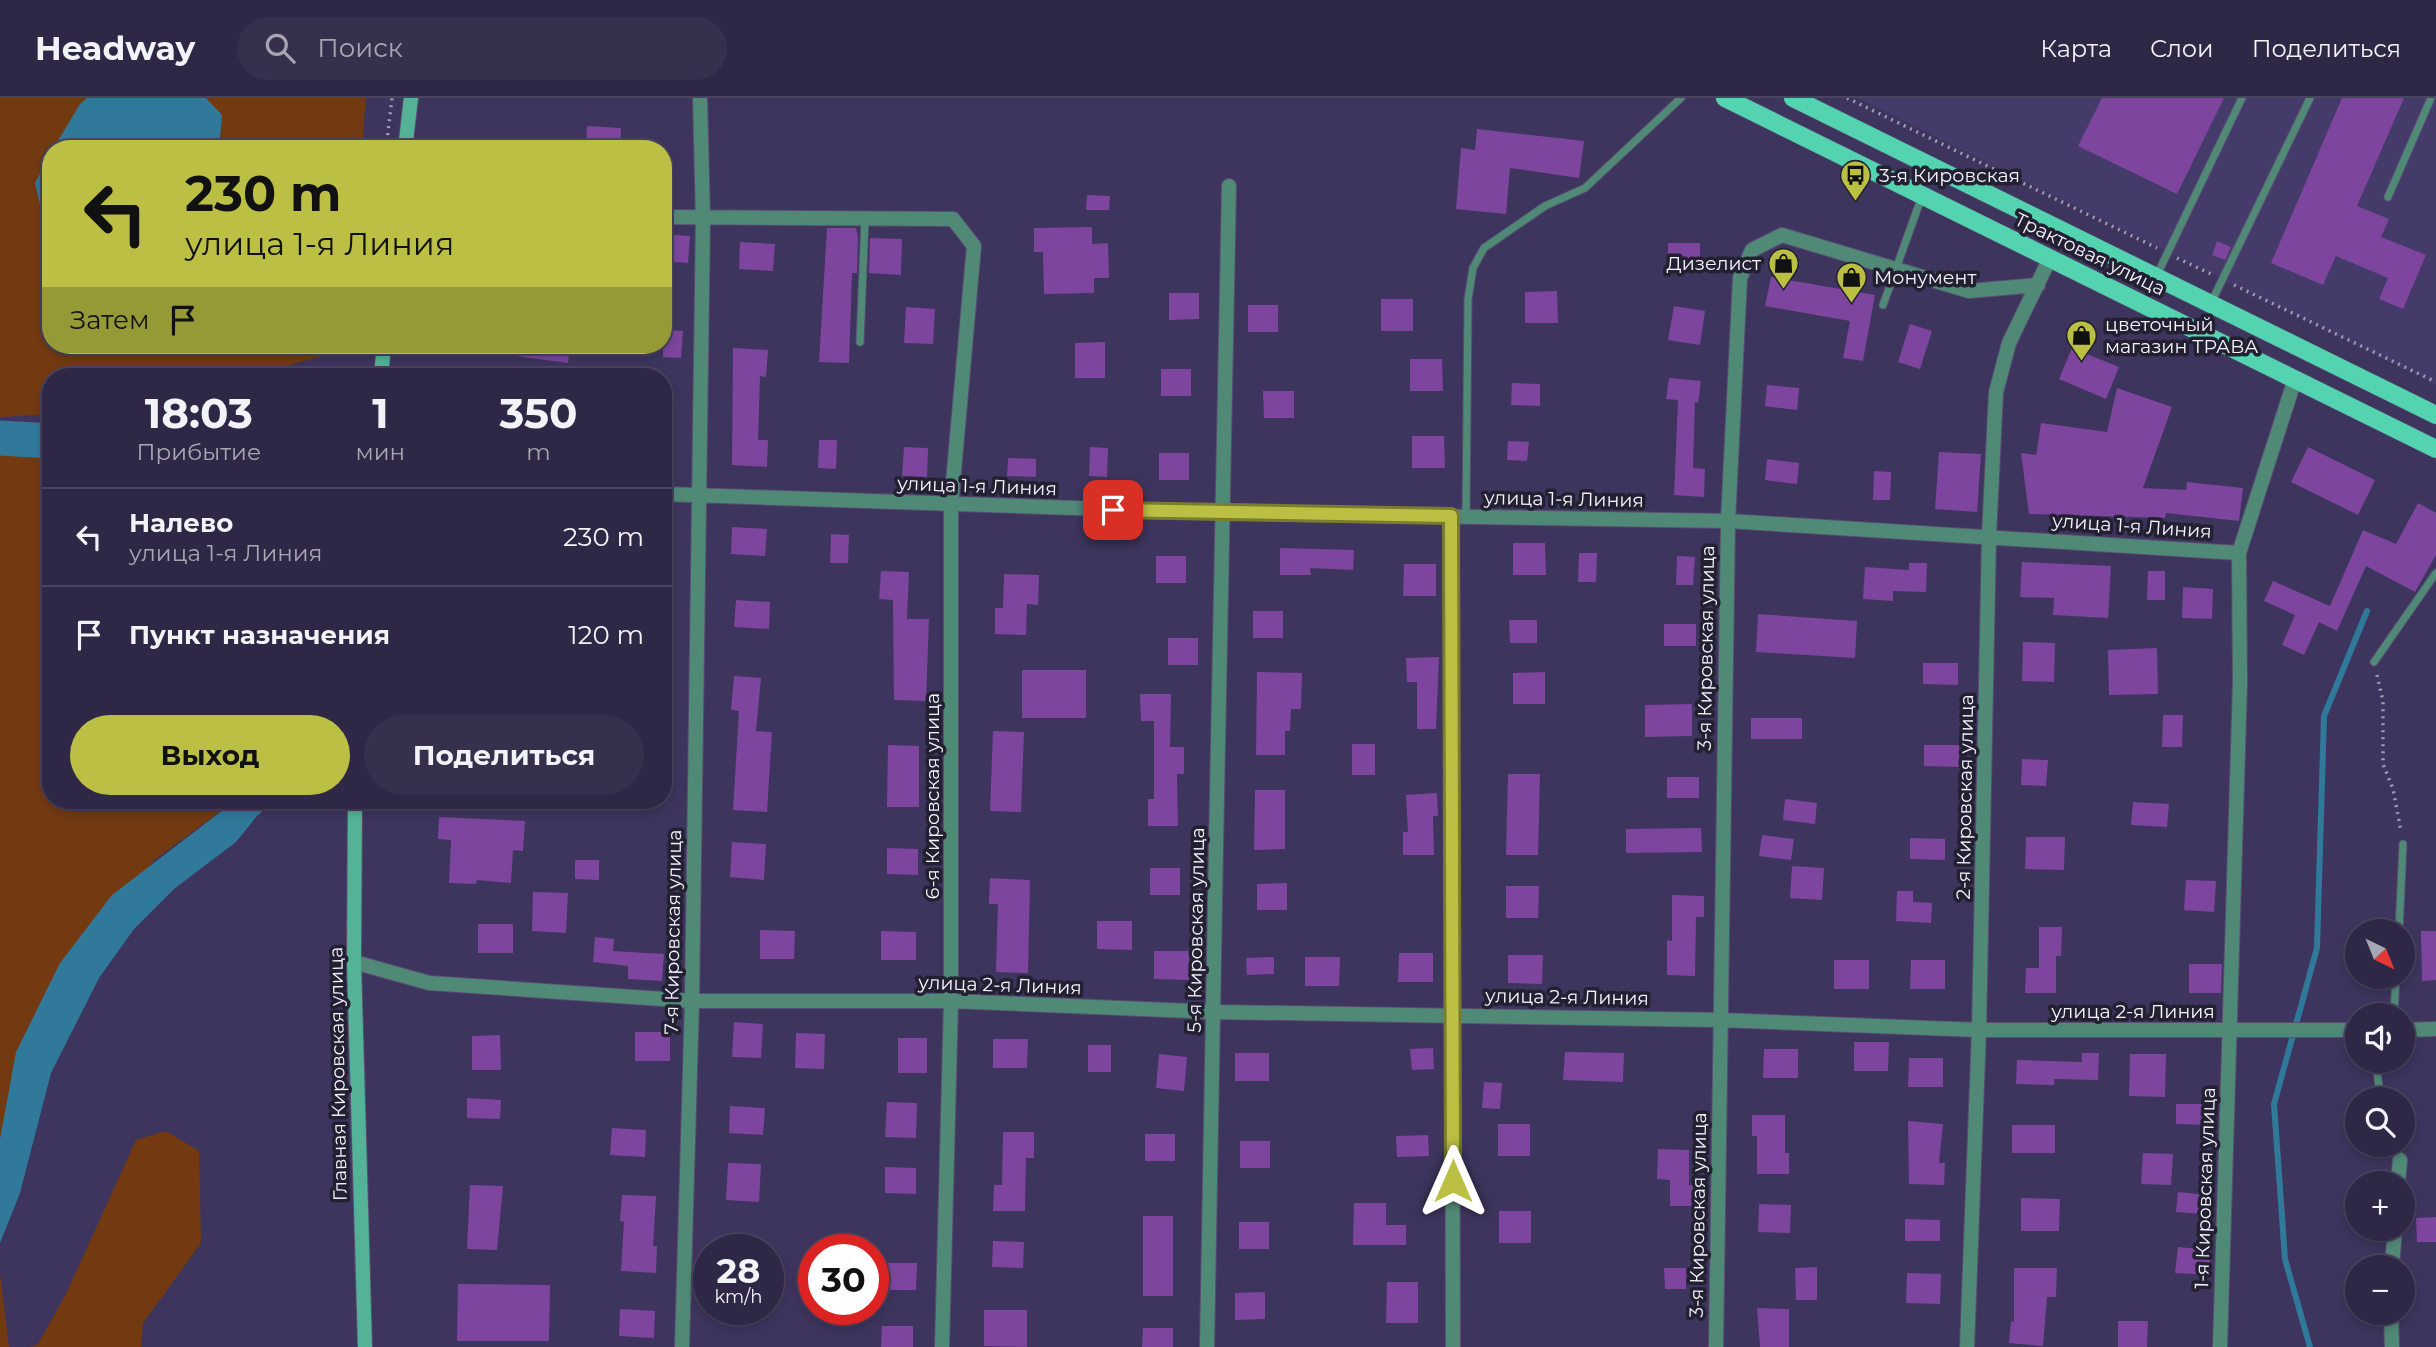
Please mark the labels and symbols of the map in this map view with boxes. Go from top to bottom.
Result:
bus stop icon: 3-я Кировская [1839,158,1873,202]
place label: 3-я Кировская [1879,164,2020,187]
street label: Трактовая улица [2011,208,2169,300]
shop icon: Дизелист [1767,246,1801,290]
place label: Дизелист [1667,252,1761,275]
shop icon: Монумент [1834,260,1868,304]
place label: Монумент [1874,266,1976,289]
place label: цветочный магазин ТРАВА [2105,313,2258,358]
shop icon: цветочный магазин ТРАВА [2065,318,2099,362]
street label: улица 1-я Линия [896,472,1057,500]
pin [1083,480,1143,540]
street label: улица 1-я Линия [1483,486,1644,512]
street label: улица 1-я Линия [2050,509,2213,543]
street label: 3-я Кировская улица [1693,545,1719,751]
street label: 6-я Кировская улица [921,693,944,899]
street label: 2-я Кировская улица [1952,694,1978,900]
street label: 5-я Кировская улица [1183,827,1209,1033]
street label: 7-я Кировская улица [660,829,686,1035]
north arrow [2345,919,2415,989]
street label: Главная Кировская улица [324,947,352,1201]
street label: улица 2-я Линия [917,971,1082,999]
street label: улица 2-я Линия [1484,984,1649,1010]
street label: улица 2-я Линия [2050,1000,2215,1023]
street label: 1-я Кировская улица [2190,1087,2220,1289]
street label: 3-я Кировская улица [1685,1112,1711,1318]
position arrow [1416,1144,1490,1218]
speed limit sign: 30 [798,1234,889,1325]

